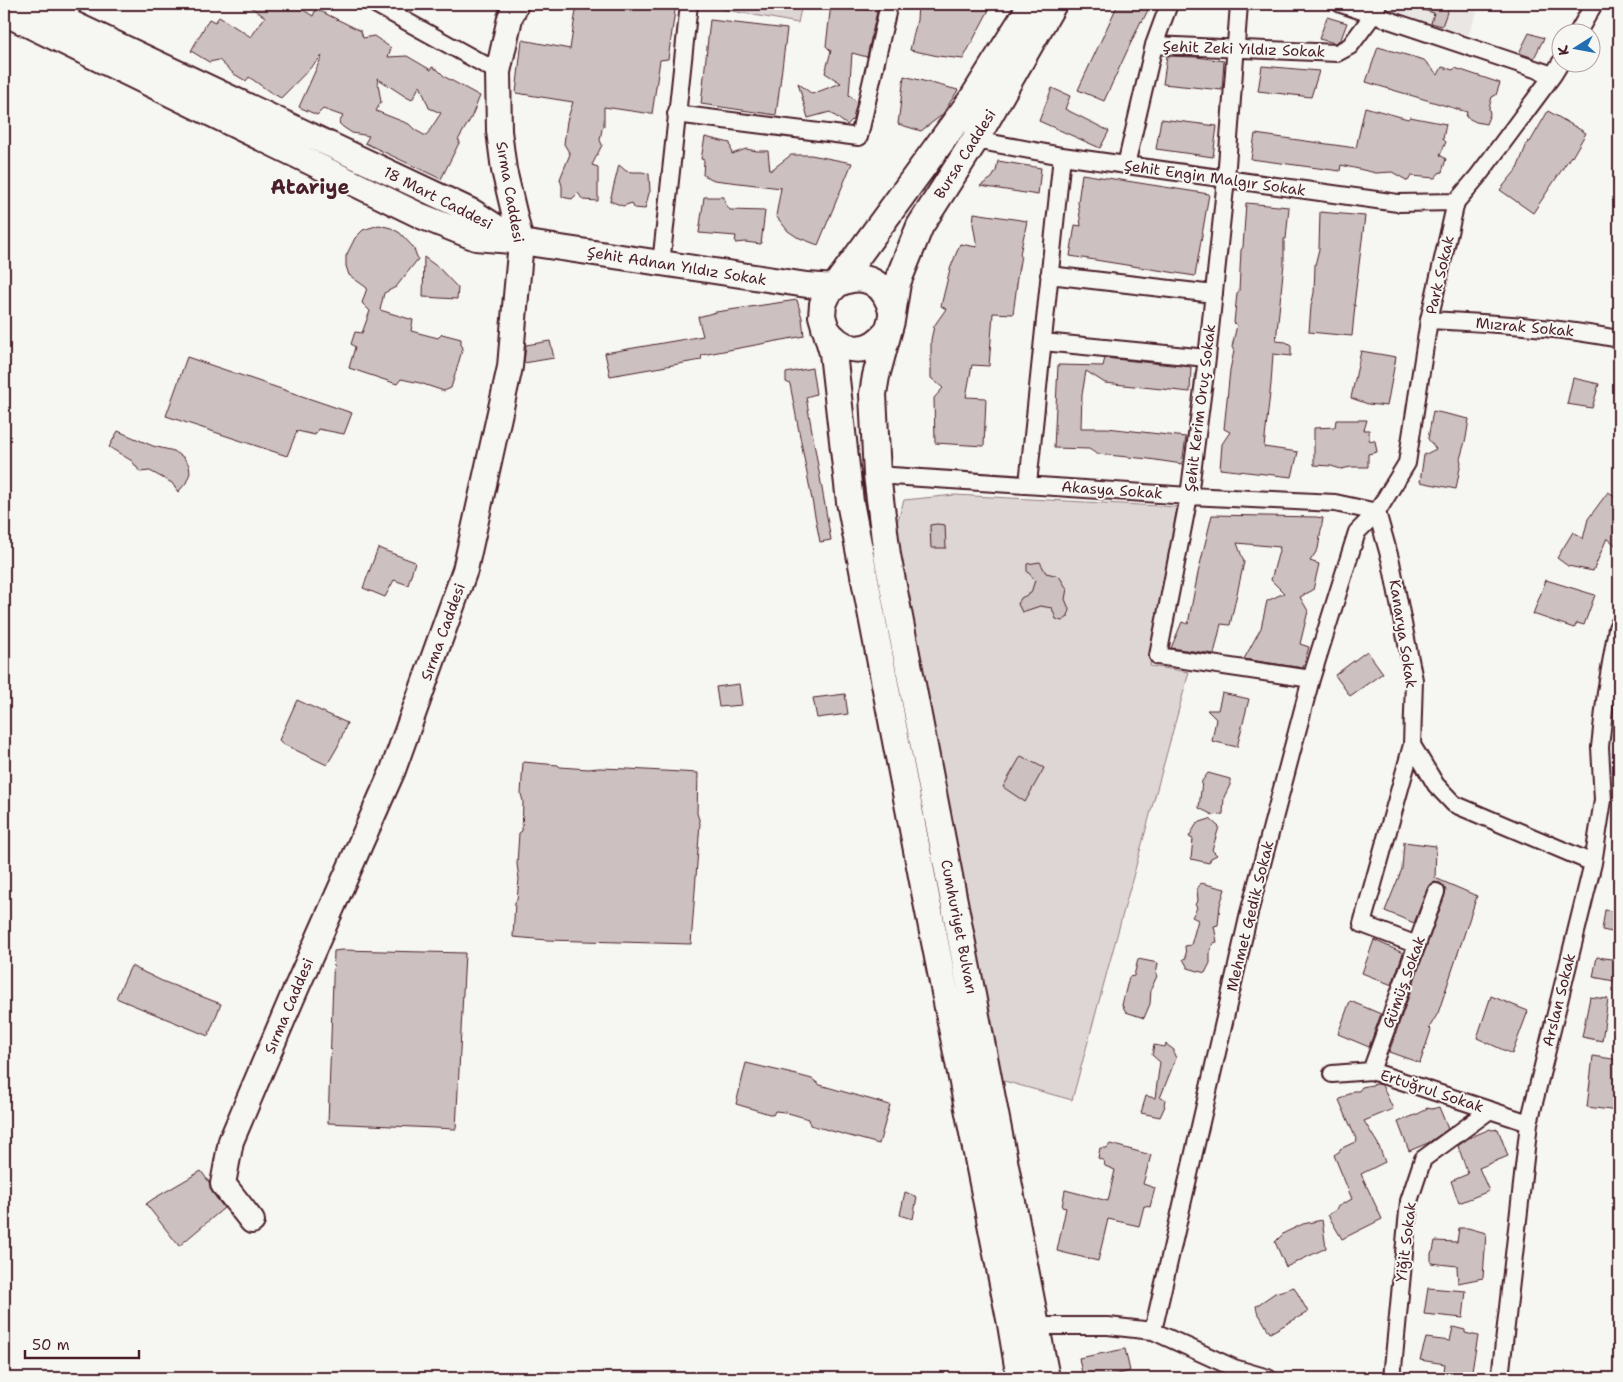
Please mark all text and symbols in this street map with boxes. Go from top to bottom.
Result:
north arrow [1550,22,1600,72]
street label: Şehit Zeki Yıldız Sokak [1162,36,1326,62]
text: K [1553,44,1573,57]
street label: Bursa Caddesi [929,105,1001,203]
street label: Sırma Caddesi [491,140,529,244]
street label: Şehit Engin Malgır Sokak [1123,155,1307,201]
street label: 18 Mart Caddesi [380,162,496,234]
district label: Atariye [270,174,350,200]
street label: Park Sokak [1421,234,1459,316]
street label: Şehit Adnan Yıldız Sokak [586,242,768,290]
street label: Mızrak Sokak [1475,313,1575,341]
street label: Şehit Kerim Oruç Sokak [1180,323,1220,493]
street label: Akasya Sokak [1061,476,1163,504]
street label: Kanarya Sokak [1385,578,1421,690]
street label: Sırma Caddesi [416,580,470,684]
street label: Mehmet Gedik Sokak [1222,838,1278,994]
street label: Cumhuriyet Bulvarı [936,858,982,996]
street label: Gümüş Sokak [1378,933,1430,1031]
street label: Arslan Sokak [1538,951,1580,1049]
street label: Sırma Caddesi [260,955,318,1057]
street label: Ertuğrul Sokak [1378,1065,1486,1117]
street label: Yiğit Sokak [1391,1201,1421,1283]
scale bar [25,1327,139,1359]
text: 50 m [32,1335,70,1355]

